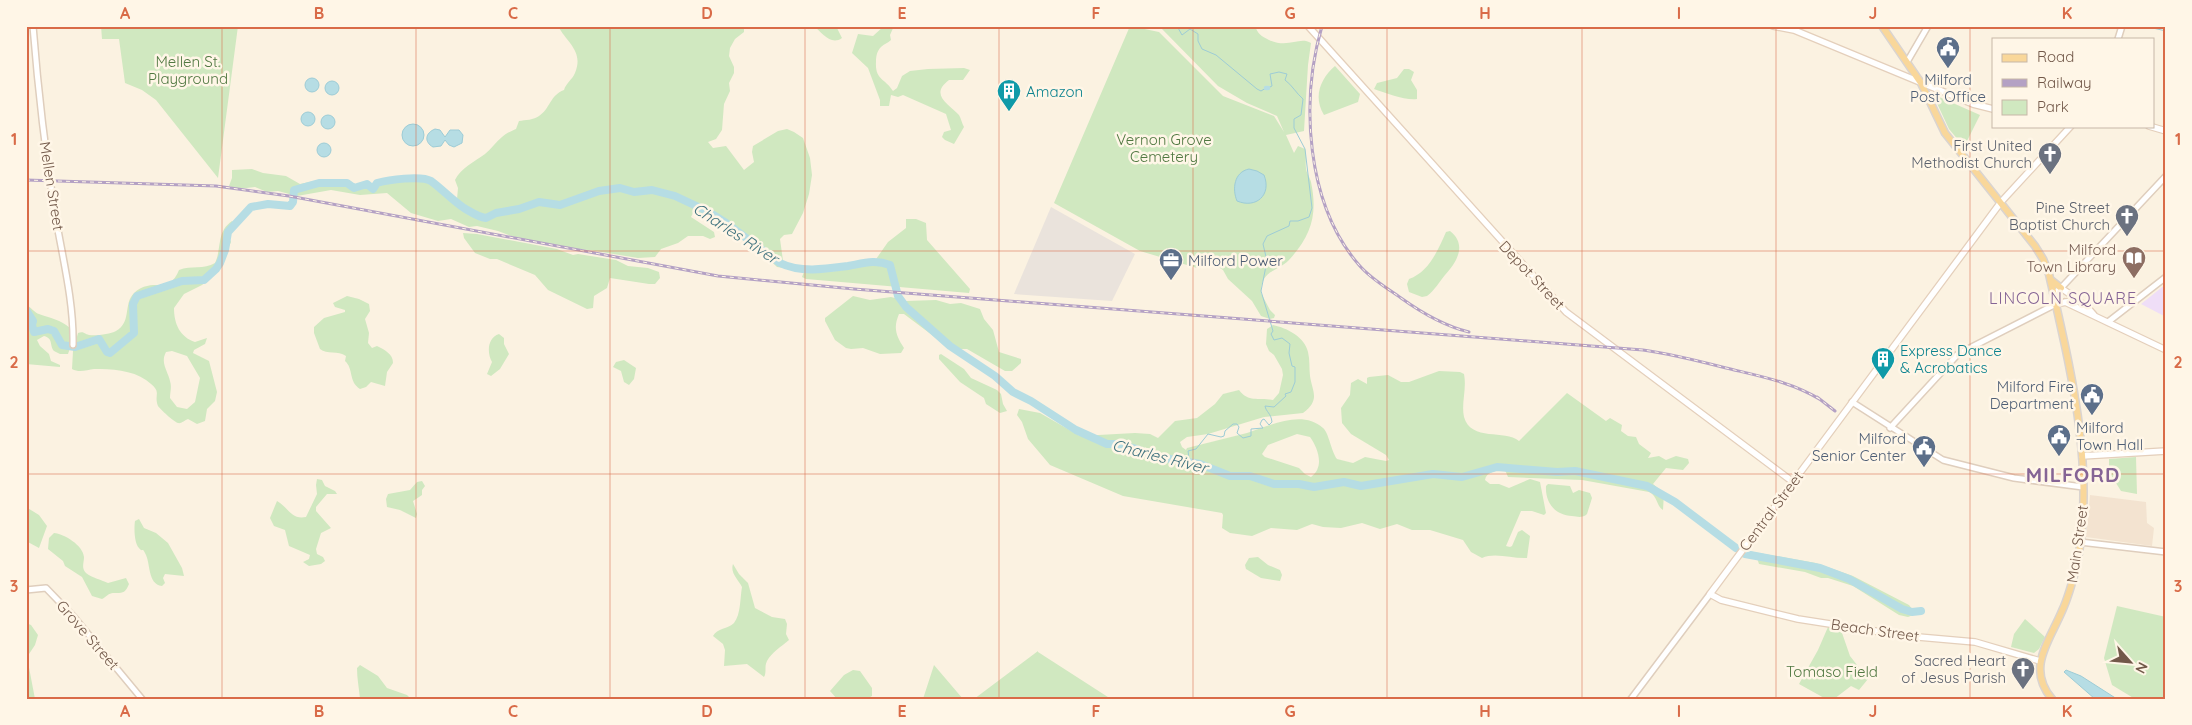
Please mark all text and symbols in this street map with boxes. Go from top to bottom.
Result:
text: A [120,3,131,23]
text: B [314,3,324,23]
text: C [508,3,518,23]
text: D [701,3,713,23]
text: E [897,3,907,23]
text: F [1092,3,1101,23]
text: G [1284,3,1296,23]
text: H [1479,3,1491,23]
text: I [1677,3,1681,23]
text: J [1869,3,1877,23]
text: K [2062,3,2072,23]
public building icon: Milford Post Office [1935,35,1961,69]
legend [1992,38,2154,128]
text: Road [2037,47,2074,66]
park label: Mellen St. Playground [148,52,228,88]
place label: Milford Post Office [1910,70,1986,106]
text: Railway [2037,73,2092,92]
building icon: Amazon [996,78,1022,112]
place label: Amazon [1026,82,1083,101]
text: Park [2037,97,2069,116]
text: 1 [11,129,17,149]
text: 1 [2175,129,2181,149]
park label: Vernon Grove Cemetery [1116,130,1212,166]
place label: First United Methodist Church [1911,136,2032,172]
street label: Mellen Street [36,140,68,232]
church icon: First United Methodist Church [2037,141,2063,175]
water label: Charles River [690,198,784,269]
place label: Pine Street Baptist Church [2009,198,2110,234]
church icon: Pine Street Baptist Church [2114,203,2140,237]
street label: Depot Street [1495,236,1569,314]
place label: Milford Town Library [2026,240,2116,276]
library icon: Milford Town Library [2121,245,2147,279]
office icon: Milford Power [1158,247,1184,281]
place label: Milford Power [1188,251,1283,270]
district label: LINCOLN SQUARE [1989,288,2137,308]
place label: Express Dance & Acrobatics [1900,341,2002,377]
building icon: Express Dance & Acrobatics [1870,346,1896,380]
text: 2 [9,352,19,372]
text: 2 [2173,352,2183,372]
place label: Milford Fire Department [1990,377,2074,413]
public building icon: Milford Fire Department [2079,382,2105,416]
place label: Milford Town Hall [2076,418,2143,454]
public building icon: Milford Town Hall [2046,423,2072,457]
place label: Milford Senior Center [1812,429,1906,465]
water label: Charles River [1110,434,1212,478]
public building icon: Milford Senior Center [1911,434,1937,468]
district label: MILFORD [2026,462,2120,487]
street label: Central Street [1735,467,1807,555]
street label: Main Street [2062,504,2092,584]
text: 3 [10,576,18,596]
text: 3 [2174,576,2182,596]
street label: Grove Street [53,596,123,674]
street label: Beach Street [1830,614,1920,646]
north arrow [2104,638,2154,688]
place label: Sacred Heart of Jesus Parish [1901,651,2006,687]
church icon: Sacred Heart of Jesus Parish [2010,656,2036,690]
text: N [2131,659,2152,677]
park label: Tomaso Field [1786,662,1878,681]
text: A [120,701,131,721]
text: B [314,701,324,721]
text: C [508,701,518,721]
text: D [701,701,713,721]
text: E [897,701,907,721]
text: F [1092,701,1101,721]
text: G [1284,701,1296,721]
text: H [1479,701,1491,721]
text: I [1677,701,1681,721]
text: J [1869,701,1877,721]
text: K [2062,701,2072,721]

